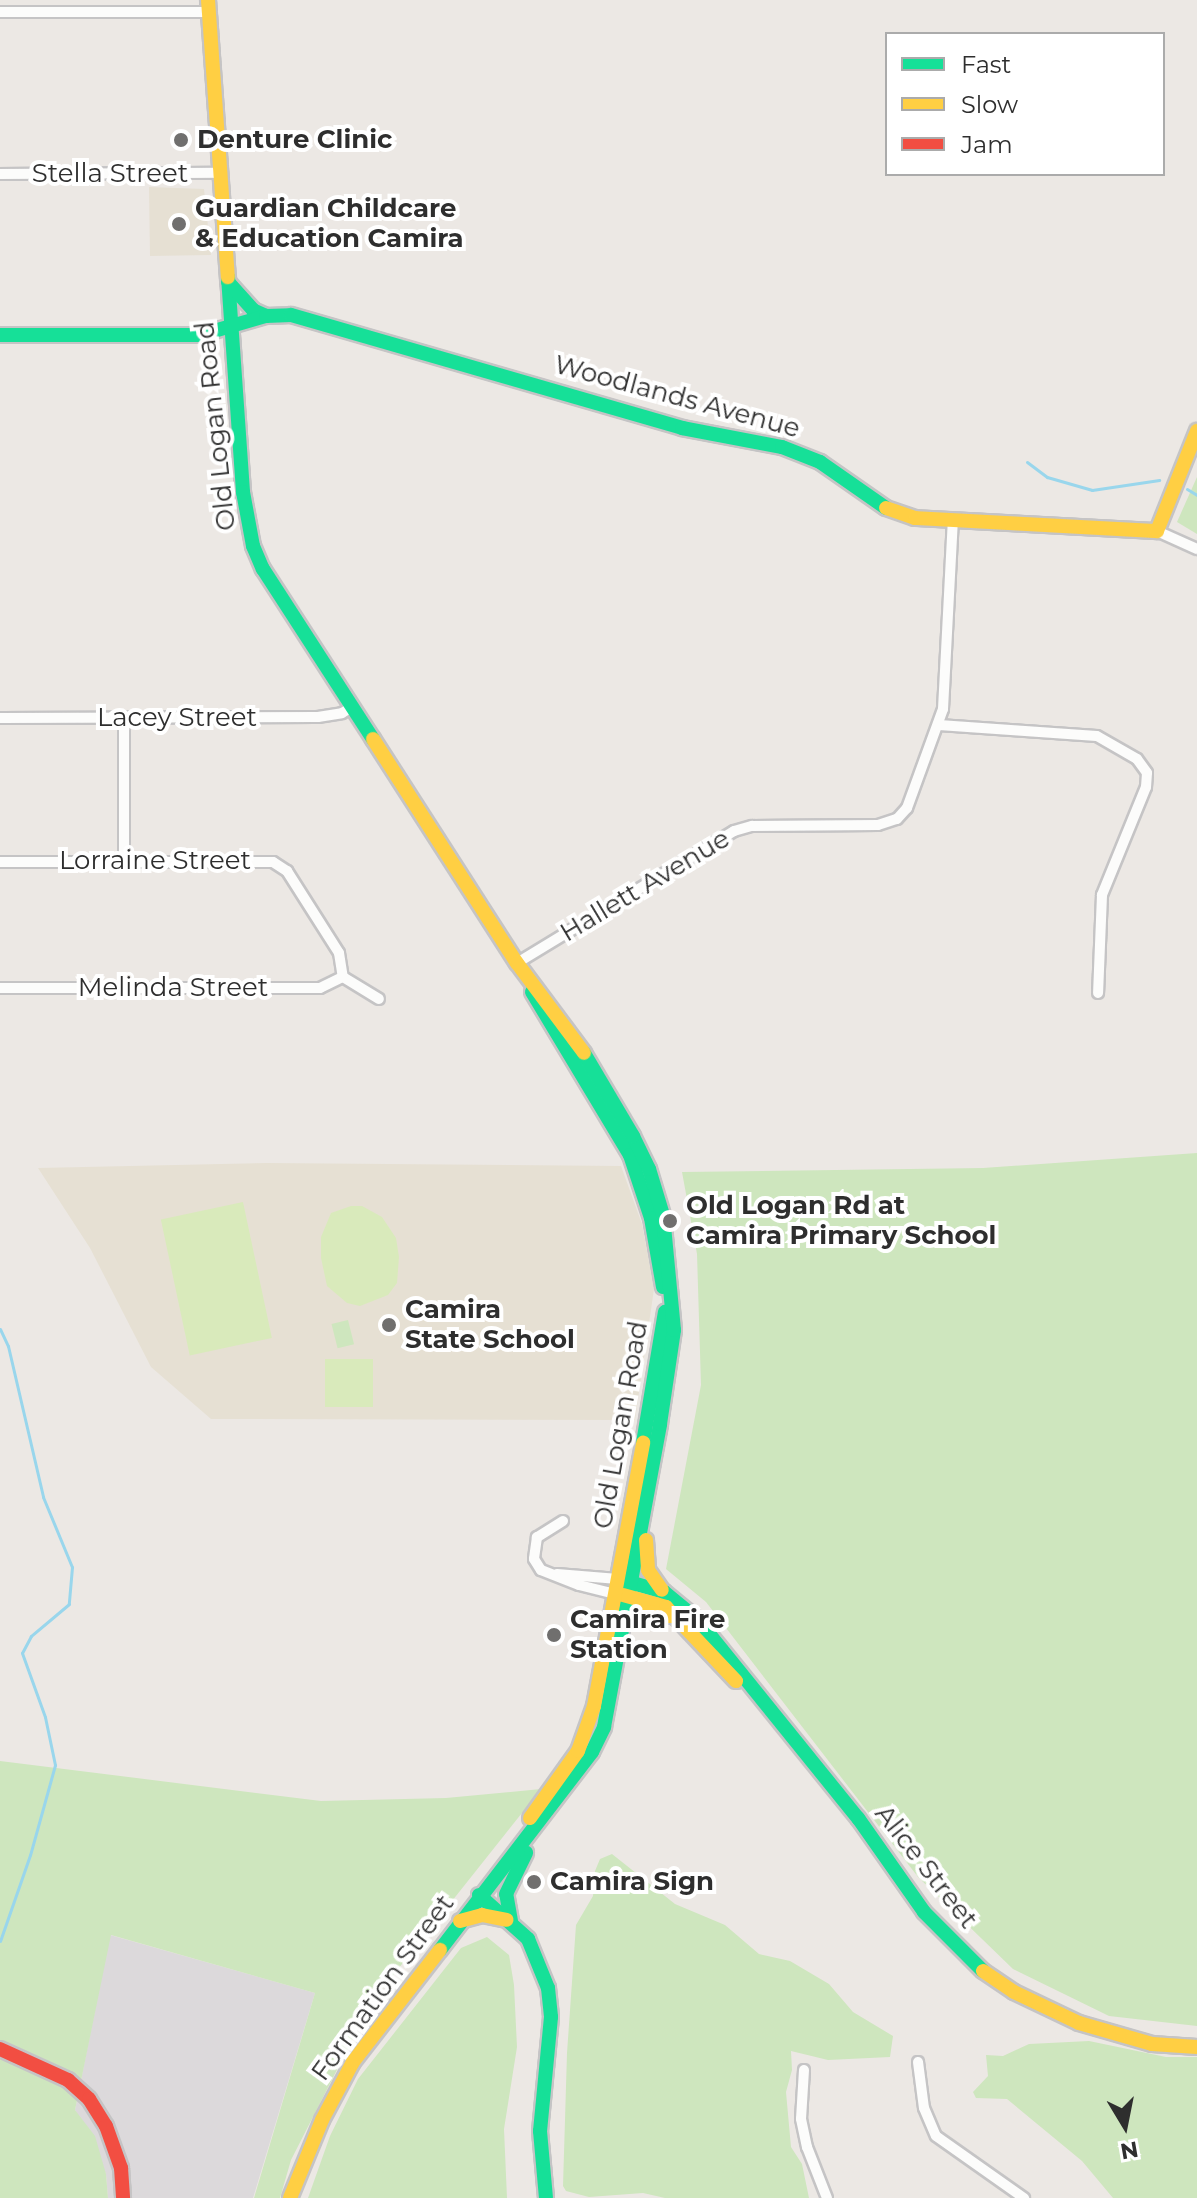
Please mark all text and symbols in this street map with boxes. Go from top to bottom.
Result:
legend [885,32,1165,176]
text: Fast [961,50,1011,79]
text: Slow [961,90,1018,119]
place label: Denture Clinic [197,124,392,156]
text: Jam [961,130,1013,159]
marker: Denture Clinic [172,131,190,149]
street label: Stella Street [32,158,188,190]
place label: Guardian Childcare & Education Camira [195,193,463,254]
marker: Guardian Childcare & Education Camira [170,215,188,233]
street label: Old Logan Road [190,320,242,532]
street label: Woodlands Avenue [551,349,803,445]
street label: Lacey Street [97,702,257,734]
street label: Hallett Avenue [555,823,735,949]
street label: Lorraine Street [59,845,251,877]
street label: Melinda Street [78,972,268,1004]
place label: Old Logan Rd at Camira Primary School [686,1190,996,1252]
marker: Old Logan Rd at Camira Primary School [661,1212,679,1230]
place label: Camira State School [405,1294,575,1356]
marker: Camira State School [380,1316,398,1334]
street label: Old Logan Road [587,1319,655,1531]
place label: Camira Fire Station [570,1604,725,1666]
marker: Camira Fire Station [545,1626,563,1644]
street label: Alice Street [868,1799,984,1935]
place label: Camira Sign [550,1866,714,1898]
marker: Camira Sign [525,1873,543,1891]
street label: Formation Street [305,1889,461,2087]
north arrow [1085,2086,1165,2166]
text: N [1118,2135,1140,2165]

